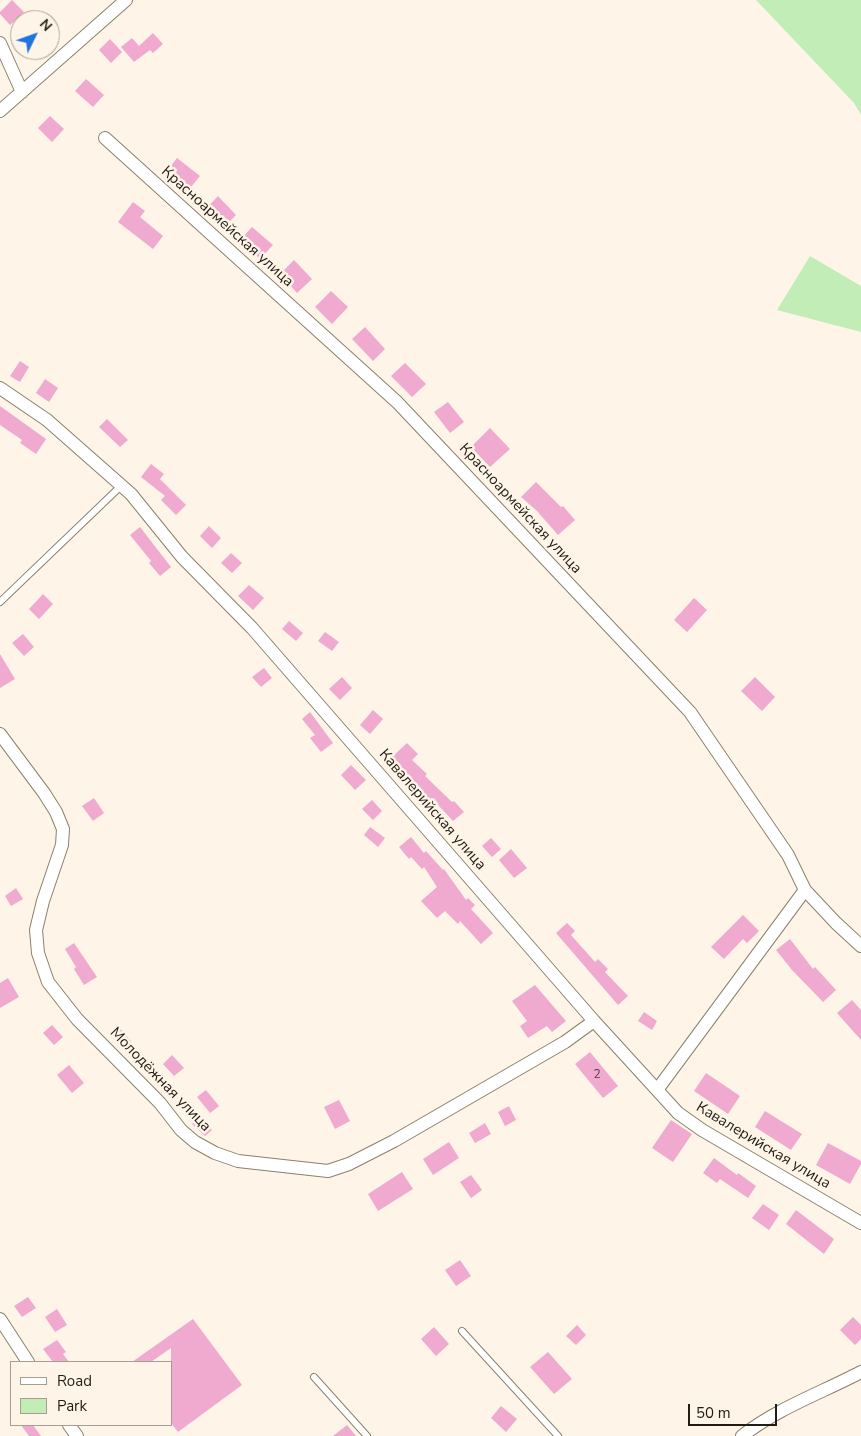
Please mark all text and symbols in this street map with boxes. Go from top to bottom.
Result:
north arrow [10,10,60,60]
text: N [35,15,56,36]
street label: Красноармейская улица [157,163,297,291]
street label: Красноармейская улица [455,440,585,578]
street label: Кавалерийская улица [375,746,489,874]
street label: Молодёжная улица [106,1024,214,1136]
house number: 2 [593,1068,601,1082]
street label: Кавалерийская улица [692,1099,834,1193]
legend [10,1361,172,1426]
text: Road [57,1371,92,1391]
scale bar [691,1394,780,1426]
text: Park [57,1396,87,1416]
text: 50 m [696,1403,731,1423]

